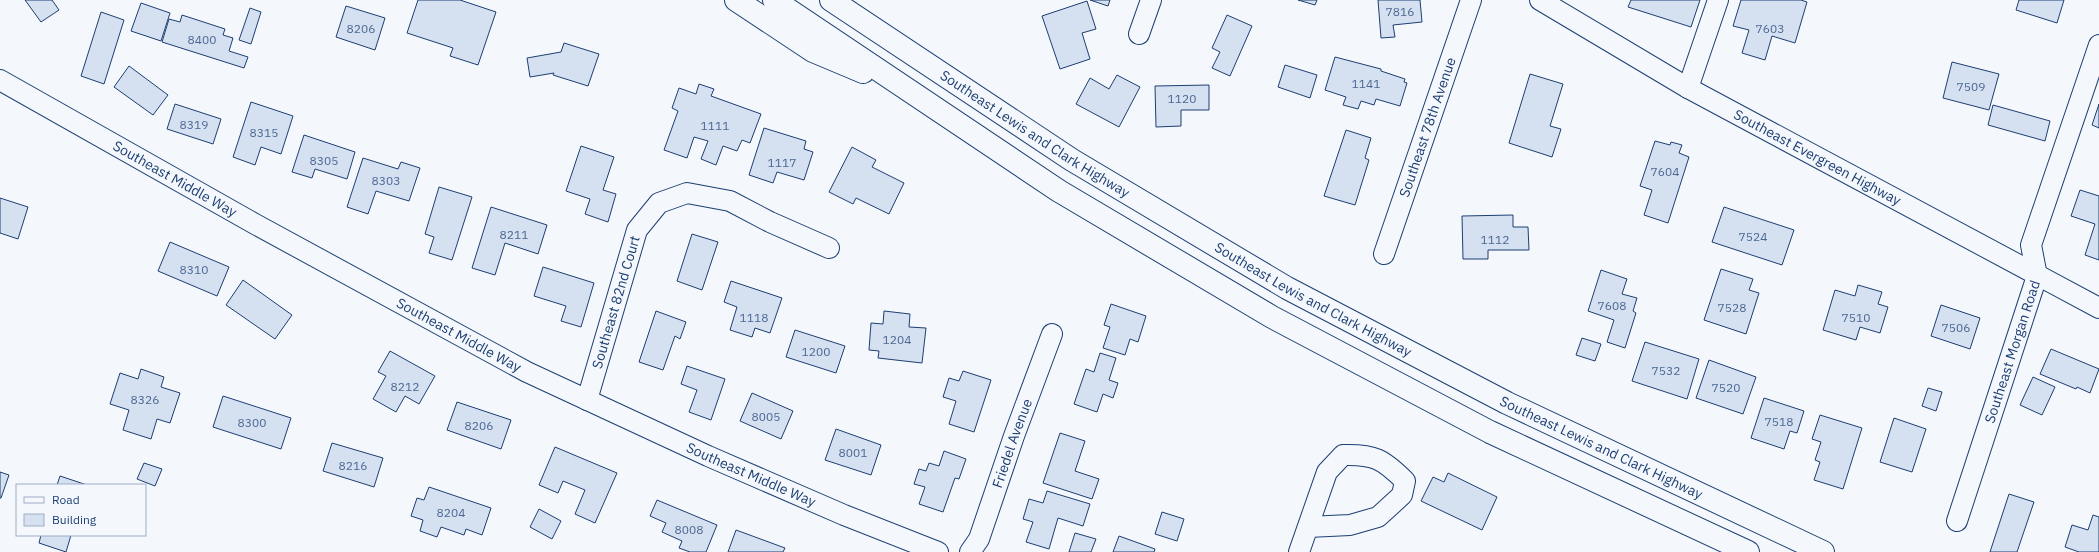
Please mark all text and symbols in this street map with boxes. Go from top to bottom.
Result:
house number: 7816 [1386,4,1414,19]
house number: 8206 [347,21,375,36]
house number: 7603 [1756,21,1784,36]
house number: 8400 [188,32,216,47]
street label: Southeast 78th Avenue [1395,55,1460,200]
street label: Southeast Lewis and Clark Highway [937,66,1133,201]
house number: 1141 [1352,76,1380,91]
house number: 7509 [1957,79,1985,94]
house number: 1120 [1168,91,1196,106]
street label: Southeast Evergreen Highway [1731,105,1904,209]
house number: 8319 [180,117,208,132]
house number: 1111 [701,118,729,133]
house number: 8315 [250,125,278,140]
street label: Southeast Middle Way [110,137,240,221]
house number: 8305 [310,153,338,168]
house number: 1117 [768,155,796,170]
house number: 7604 [1651,164,1679,179]
house number: 8303 [372,173,400,188]
house number: 8211 [500,227,528,242]
house number: 7524 [1739,229,1767,244]
house number: 1112 [1481,232,1509,247]
street label: Southeast 82nd Court [588,233,644,371]
street label: Southeast Lewis and Clark Highway [1211,238,1415,361]
house number: 8310 [180,262,208,277]
street label: Southeast Morgan Road [1981,278,2044,426]
street label: Southeast Middle Way [393,294,525,376]
house number: 7608 [1598,298,1626,313]
house number: 7528 [1718,300,1746,315]
house number: 1118 [740,310,768,325]
house number: 7510 [1842,310,1870,325]
house number: 7506 [1942,320,1970,335]
house number: 1204 [883,332,911,347]
house number: 1200 [802,344,830,359]
house number: 7532 [1652,363,1680,378]
house number: 8212 [391,379,419,394]
house number: 7520 [1712,380,1740,395]
house number: 8326 [131,392,159,407]
street label: Southeast Lewis and Clark Highway [1497,392,1706,503]
street label: Friedel Avenue [988,396,1036,490]
house number: 8005 [752,409,780,424]
house number: 7518 [1765,414,1793,429]
house number: 8300 [238,415,266,430]
house number: 8206 [465,418,493,433]
street label: Southeast Middle Way [683,438,819,511]
house number: 8001 [839,445,867,460]
house number: 8216 [339,458,367,473]
legend [16,484,146,536]
text: Road [52,492,80,507]
house number: 8204 [437,505,465,520]
text: Building [52,512,97,527]
house number: 8008 [675,522,703,537]

